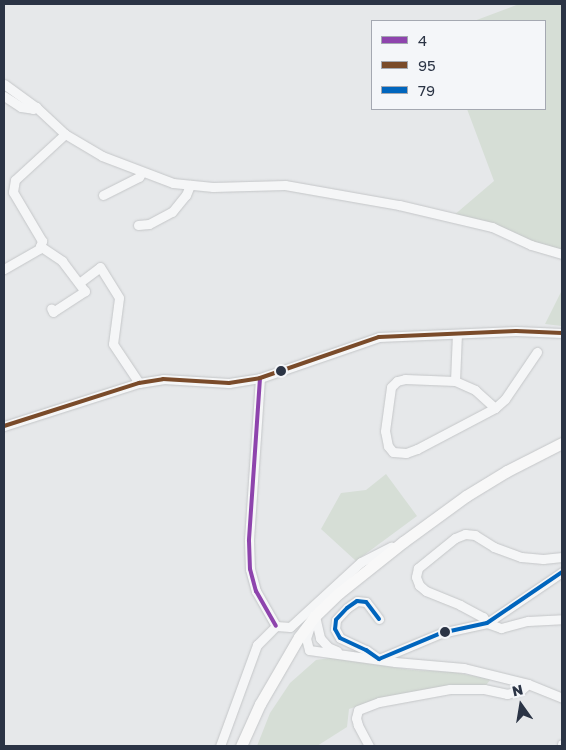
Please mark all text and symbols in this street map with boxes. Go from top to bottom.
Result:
legend [371,20,546,110]
text: 4 [418,31,427,49]
text: 95 [418,56,436,74]
text: 79 [418,81,435,99]
unlabelled marker [276,366,286,376]
unlabelled marker [440,627,450,637]
north arrow [496,680,546,730]
text: N [510,680,525,699]

